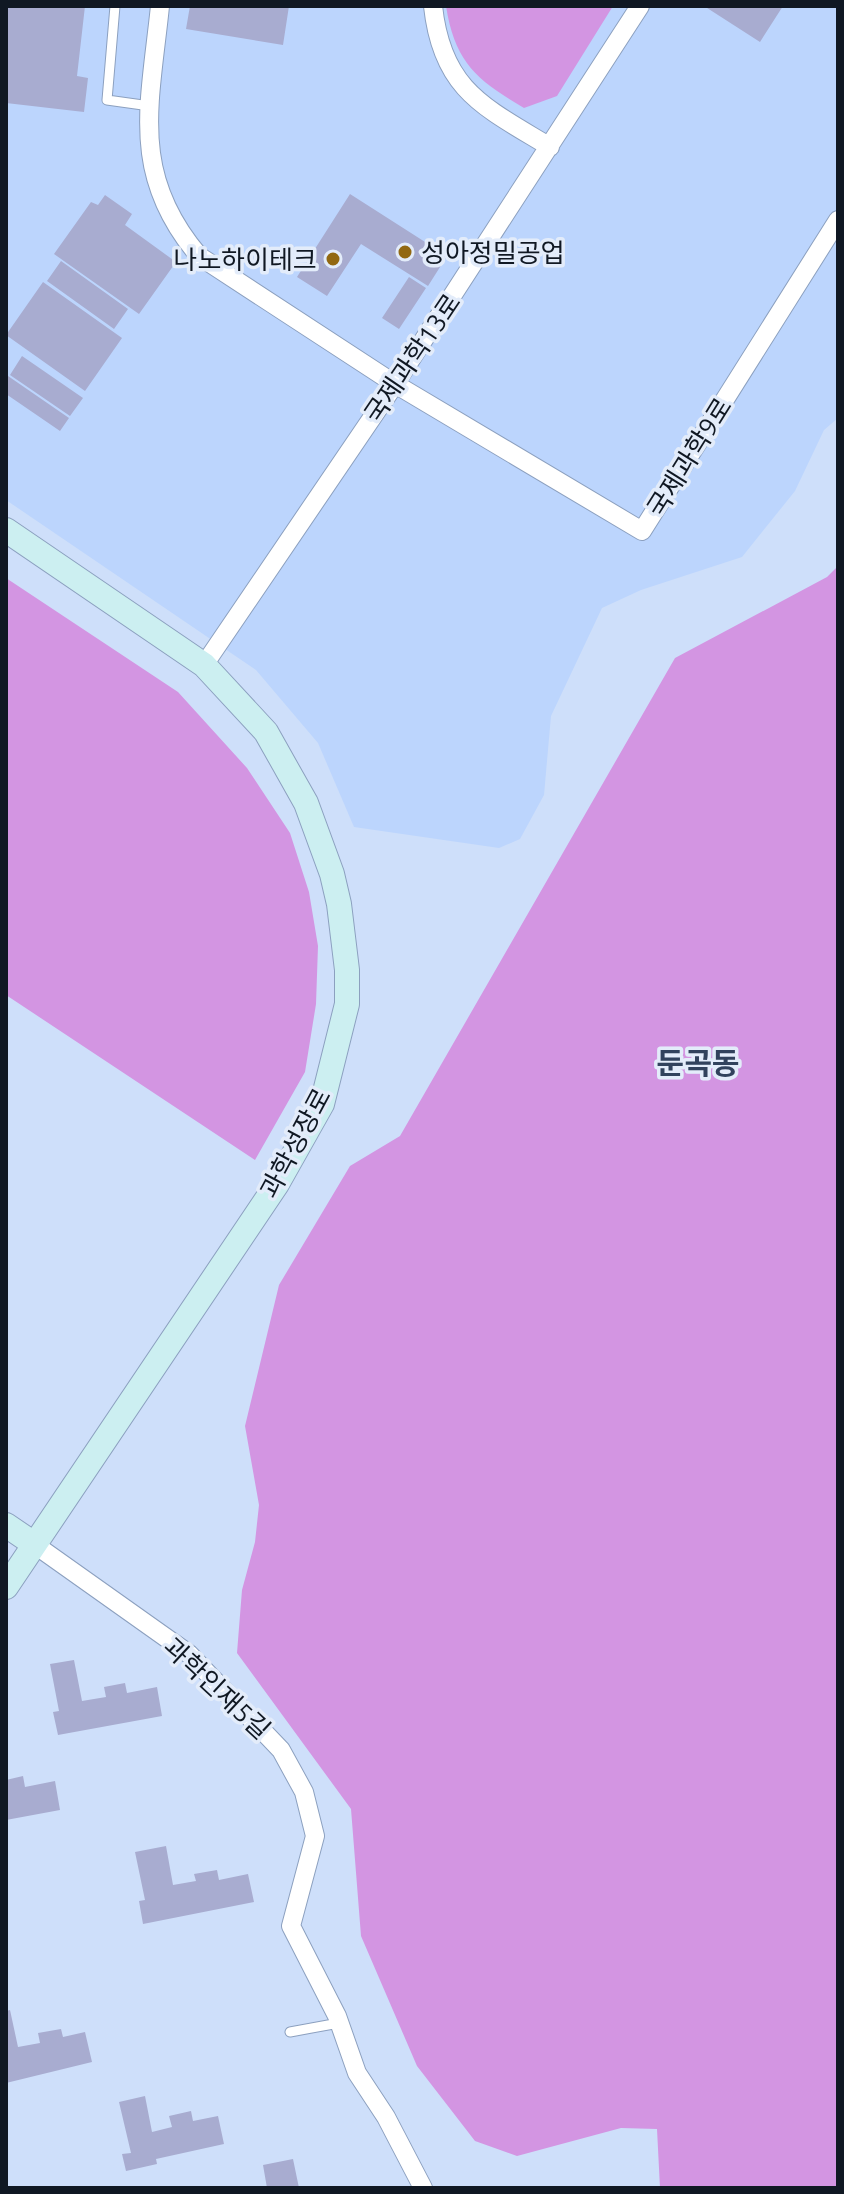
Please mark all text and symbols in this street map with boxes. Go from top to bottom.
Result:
place label: 성아정밀공업 [421,238,565,267]
marker: 성아정밀공업 [396,243,414,261]
place label: 나노하이테크 [173,245,317,274]
marker: 나노하이테크 [324,250,342,268]
street label: 국제과학13로 [358,288,466,428]
street label: 국제과학9로 [641,392,737,522]
district label: 둔곡동 [657,1046,739,1080]
street label: 과학성장로 [254,1083,336,1203]
street label: 과학인재5길 [158,1632,276,1744]

